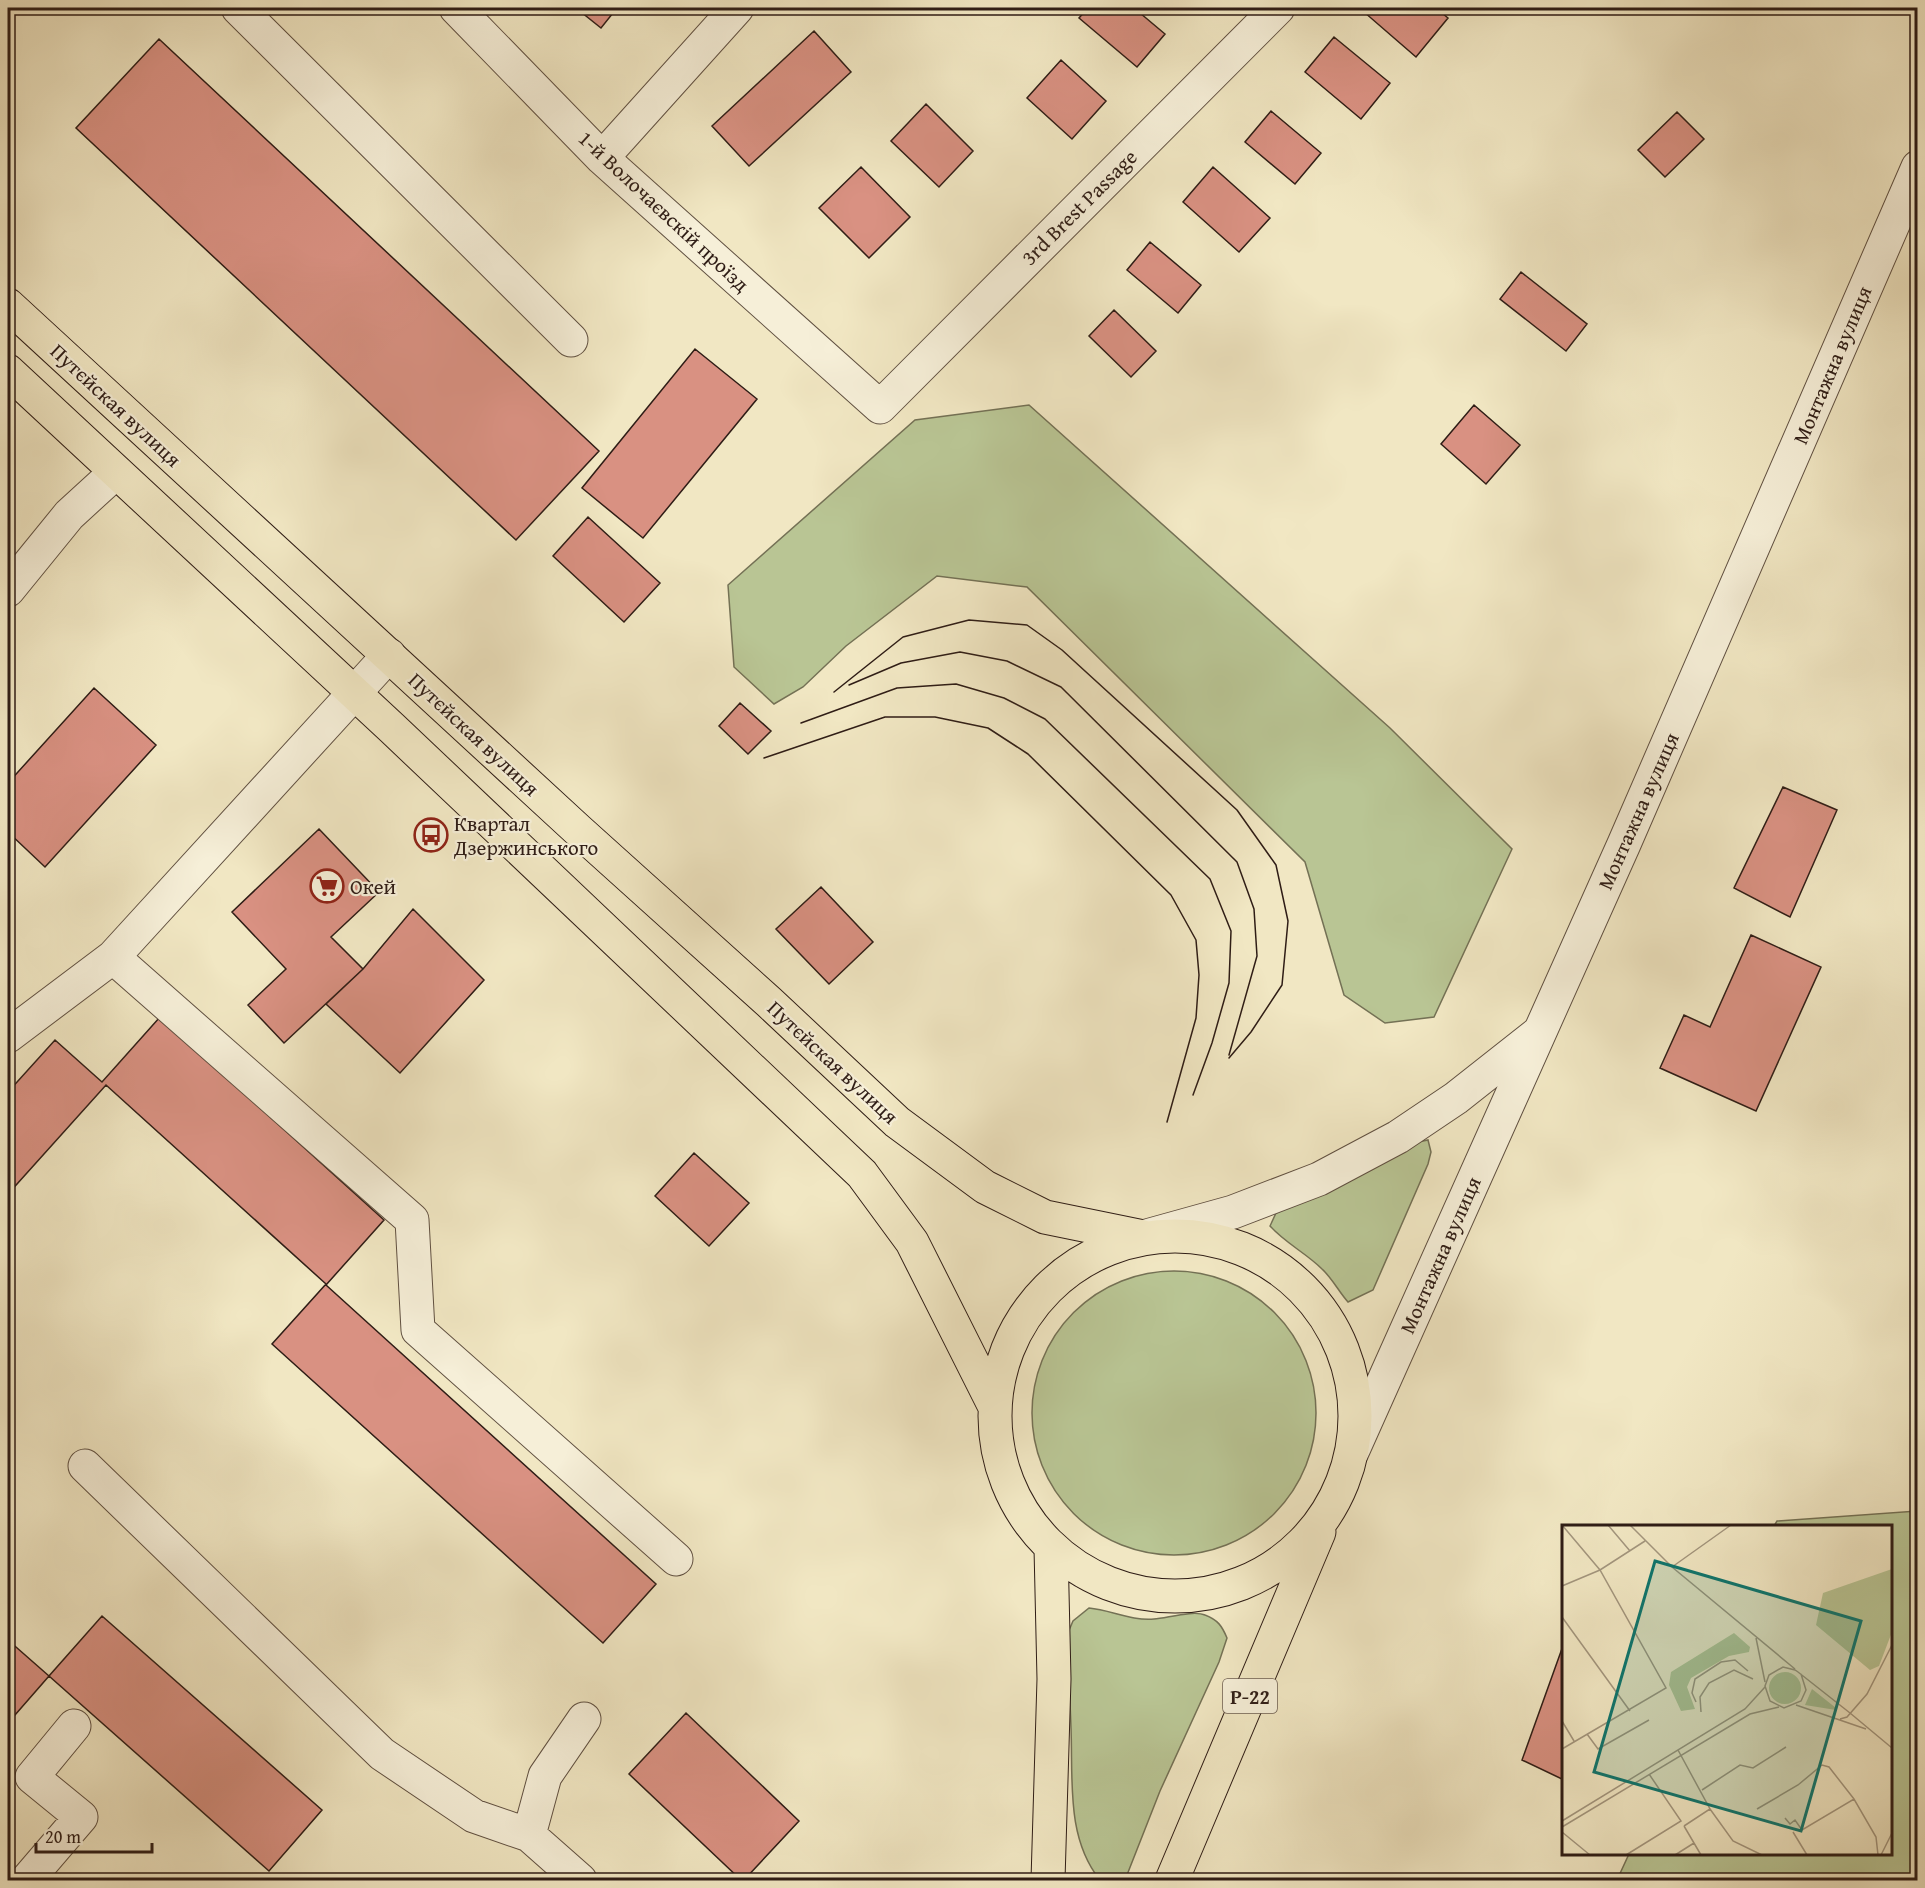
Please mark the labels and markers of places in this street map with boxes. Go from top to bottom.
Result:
place label: Квартал Дзержинського [453,808,598,863]
bus stop icon: Квартал Дзержинського [413,817,449,853]
supermarket icon: Окей [309,868,345,904]
place label: Окей [350,871,396,902]

